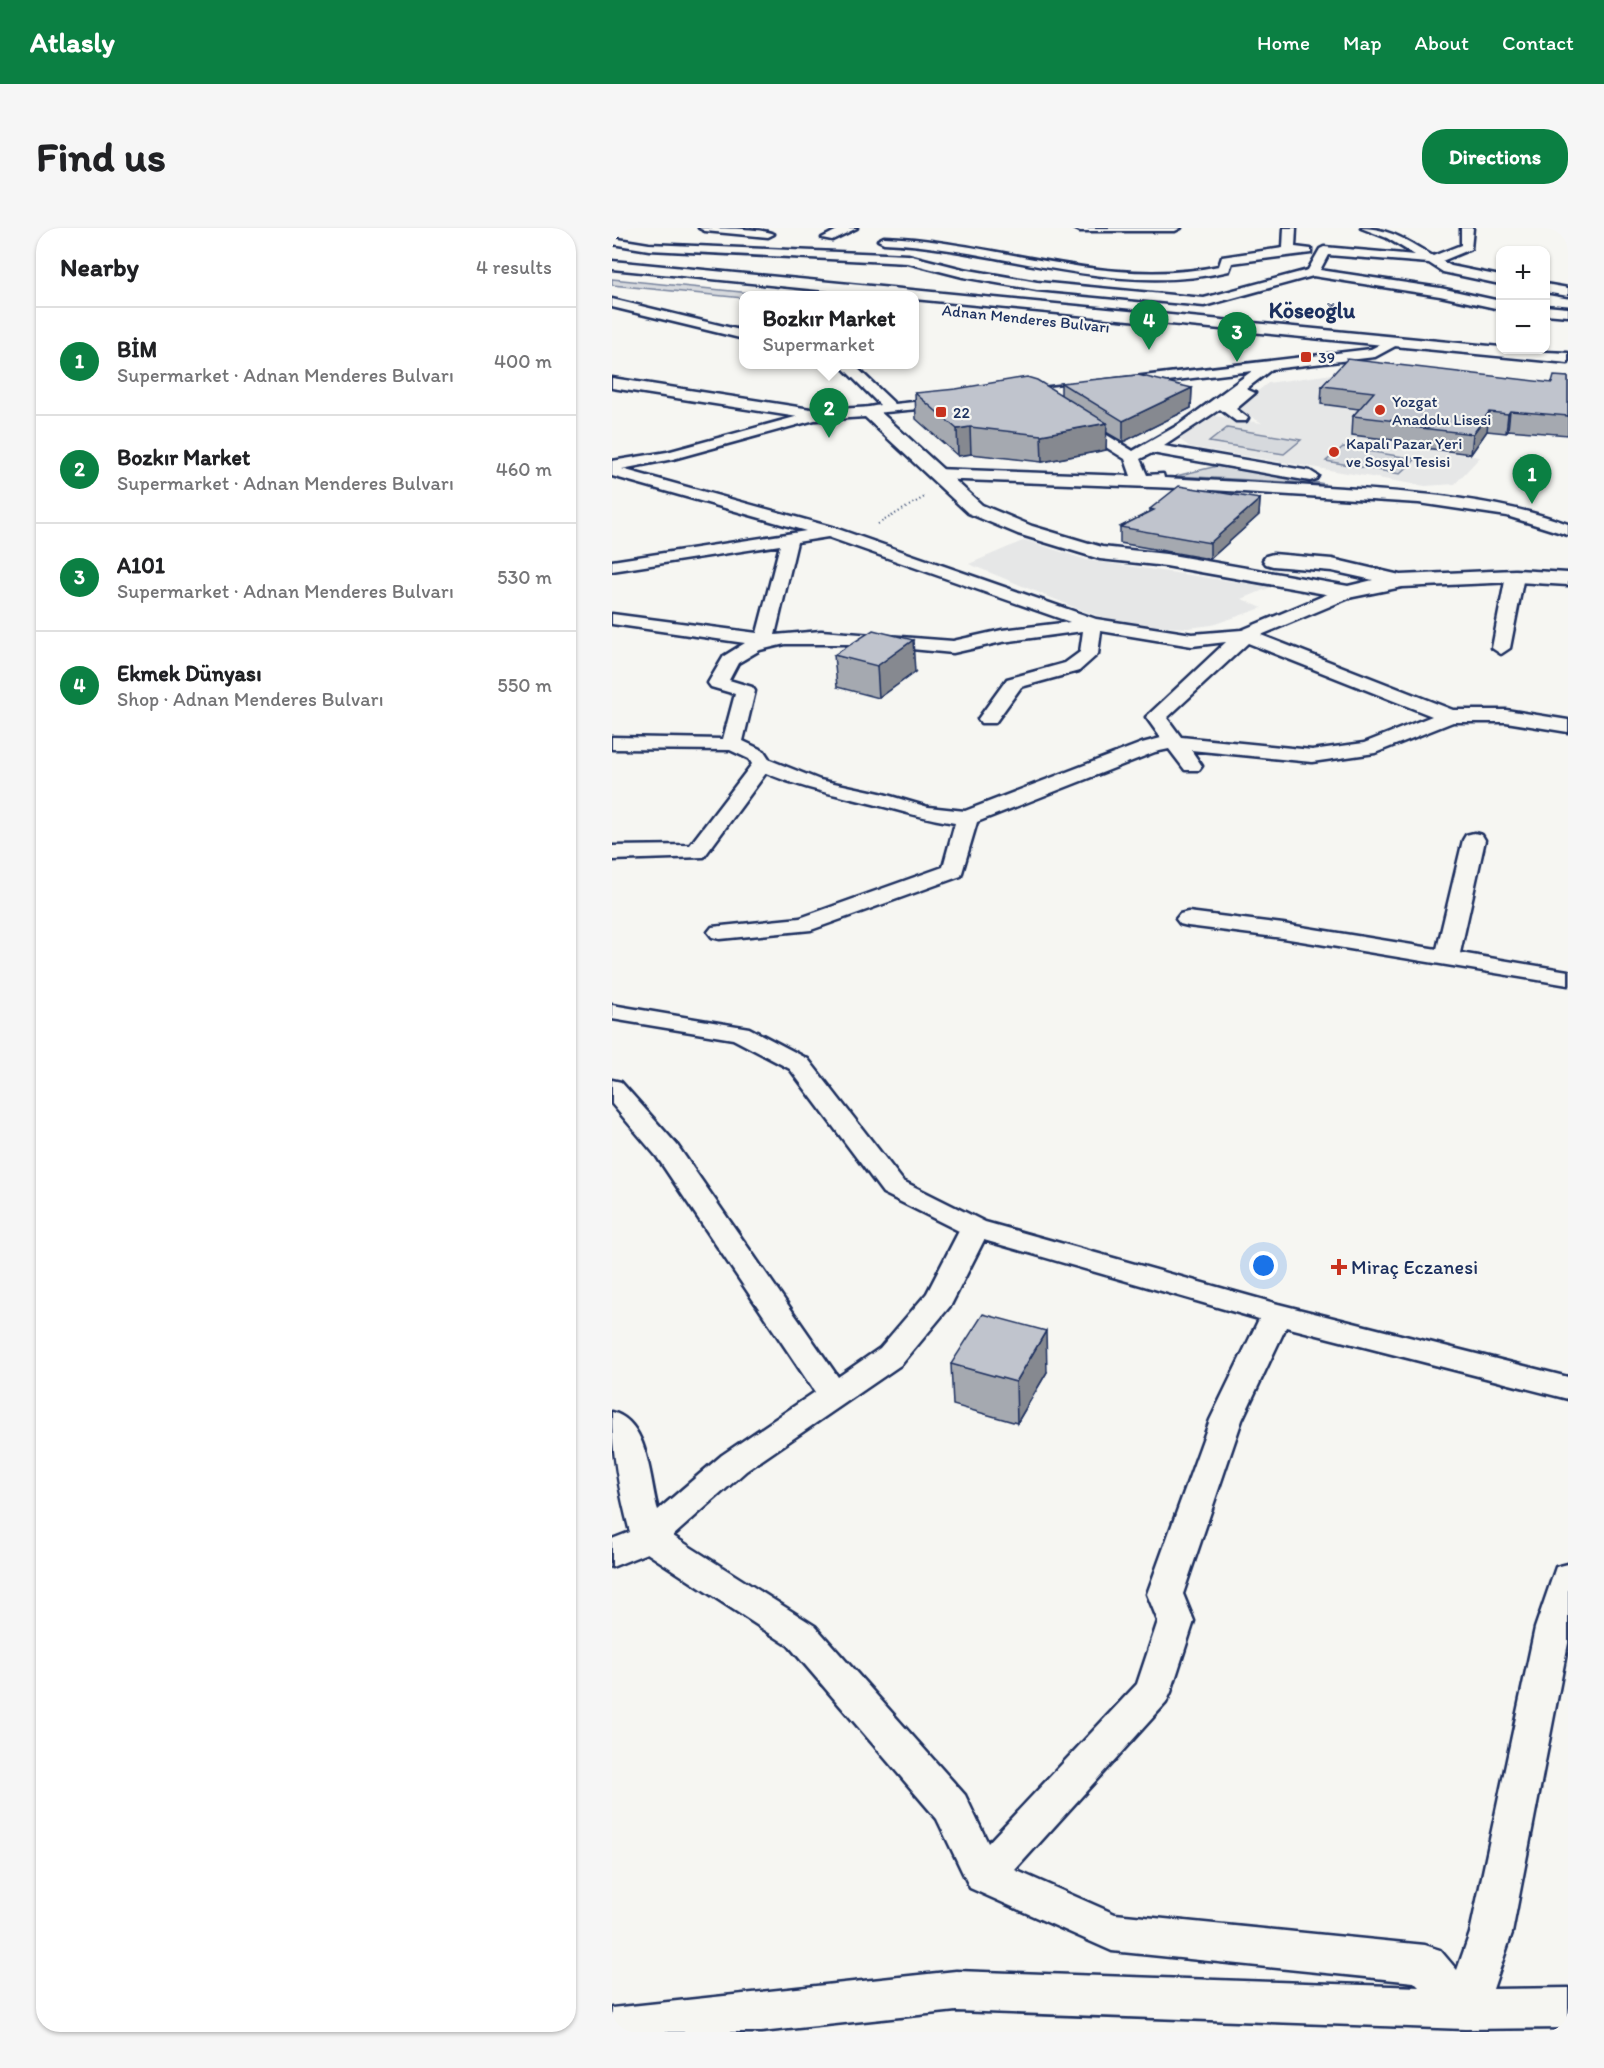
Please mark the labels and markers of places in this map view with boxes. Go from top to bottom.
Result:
pin: 4 [1130,300,1168,350]
pin: 3 [1218,312,1256,362]
place label: 39 [1318,348,1335,367]
marker: 39 [1299,350,1313,364]
pin: 2 [810,388,848,438]
place label: Yozgat Anadolu Lisesi [1392,392,1491,429]
place label: 22 [953,403,970,422]
marker: Yozgat Anadolu Lisesi [1373,403,1387,417]
marker: 22 [934,405,948,419]
place label: Kapalı Pazar Yeri ve Sosyal Tesisi [1346,434,1462,471]
marker: Kapalı Pazar Yeri ve Sosyal Tesisi [1327,445,1341,459]
pin: 1 [1512,454,1552,504]
place label: Miraç Eczanesi [1351,1255,1478,1279]
marker: Miraç Eczanesi [1332,1260,1346,1274]

